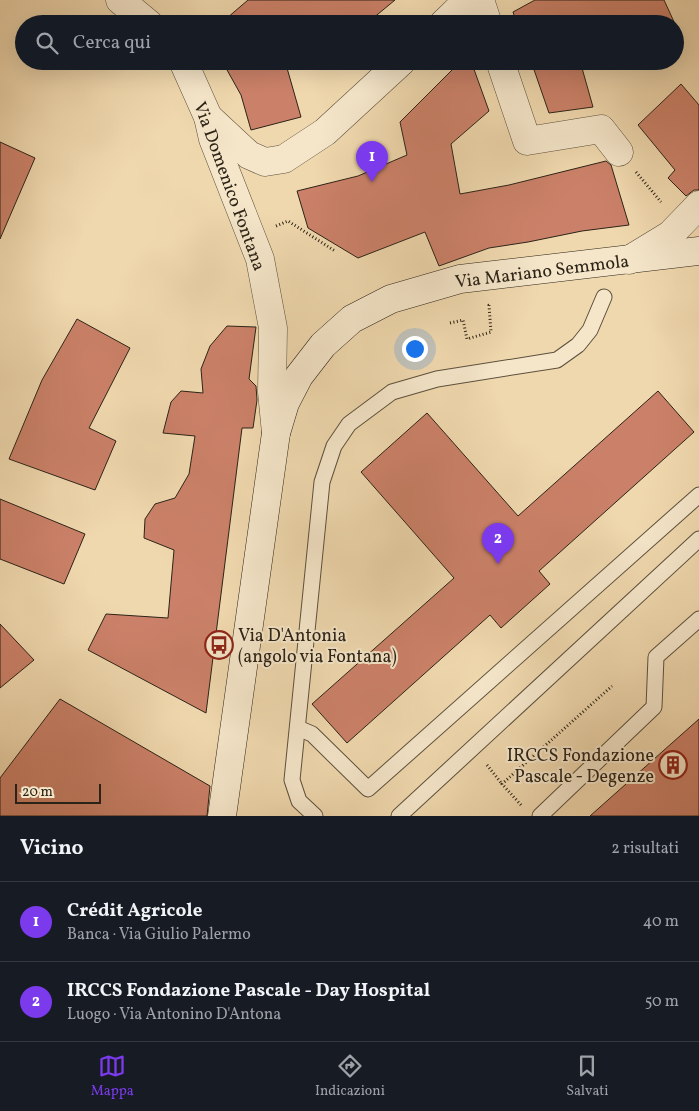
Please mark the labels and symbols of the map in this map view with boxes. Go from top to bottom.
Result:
street label: Via Domenico Fontana [186,98,271,275]
pin: 1 [356,141,388,182]
street label: Via Mariano Semmola [454,249,631,296]
your location [402,336,428,362]
pin: 2 [482,523,514,564]
place label: Via D'Antonia (angolo via Fontana) [238,624,397,670]
bus stop icon: Via D'Antonia (angolo via Fontana) [204,630,234,660]
place label: IRCCS Fondazione Pascale - Degenze [507,744,654,790]
building icon: IRCCS Fondazione Pascale - Degenze [658,750,688,780]
scale bar [15,781,101,804]

